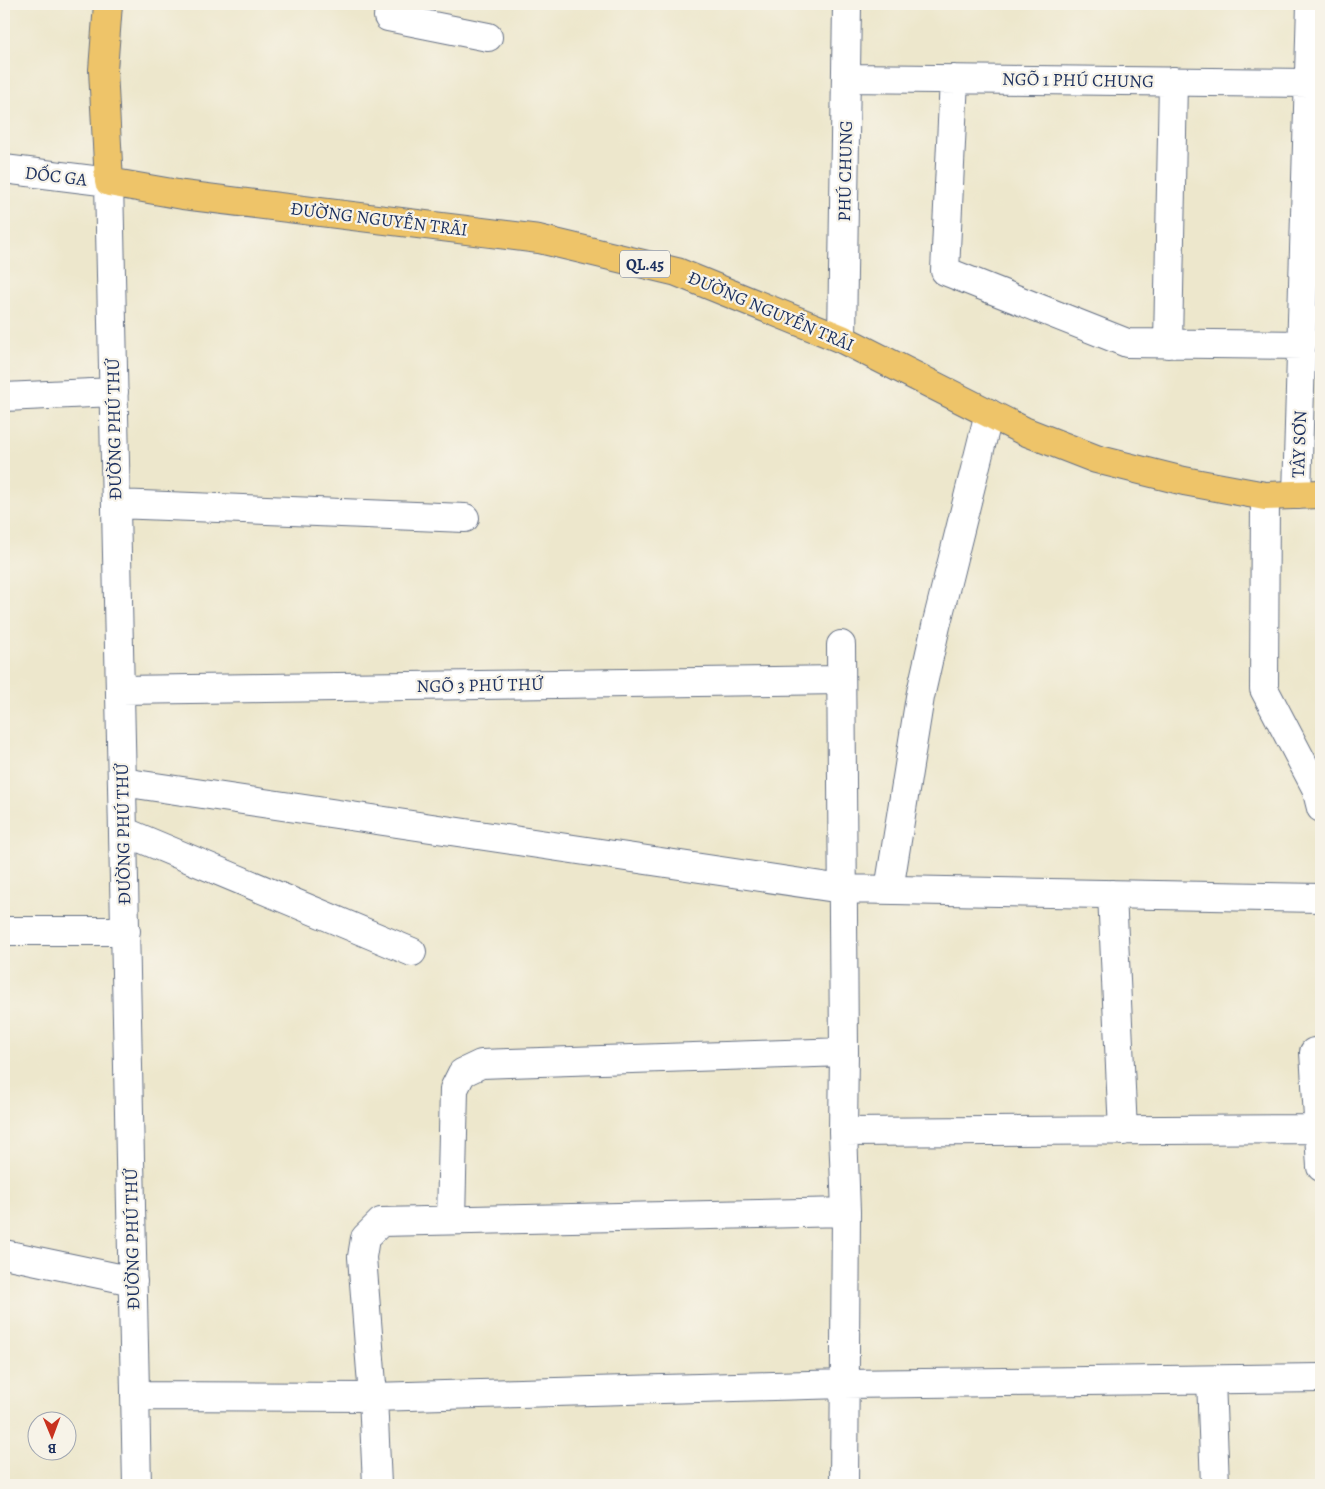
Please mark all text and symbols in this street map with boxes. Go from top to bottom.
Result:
street label: NGÕ 1 PHÚ CHUNG [1002,67,1154,93]
street label: PHÚ CHUNG [832,120,858,222]
street label: DỐC GA [24,160,89,192]
street label: ĐƯỜNG NGUYỄN TRÃI [289,196,469,242]
road number: QL.45 [620,250,670,278]
street label: ĐƯỜNG NGUYỄN TRÃI [684,265,858,357]
street label: ĐƯỜNG PHÚ THỨ [101,357,127,500]
street label: TÂY SƠN [1286,410,1312,478]
street label: NGÕ 3 PHÚ THỨ [416,672,544,698]
street label: ĐƯỜNG PHÚ THỨ [110,762,136,905]
street label: ĐƯỜNG PHÚ THỨ [119,1167,145,1310]
north arrow [28,1412,78,1462]
text: B [47,1439,57,1458]

